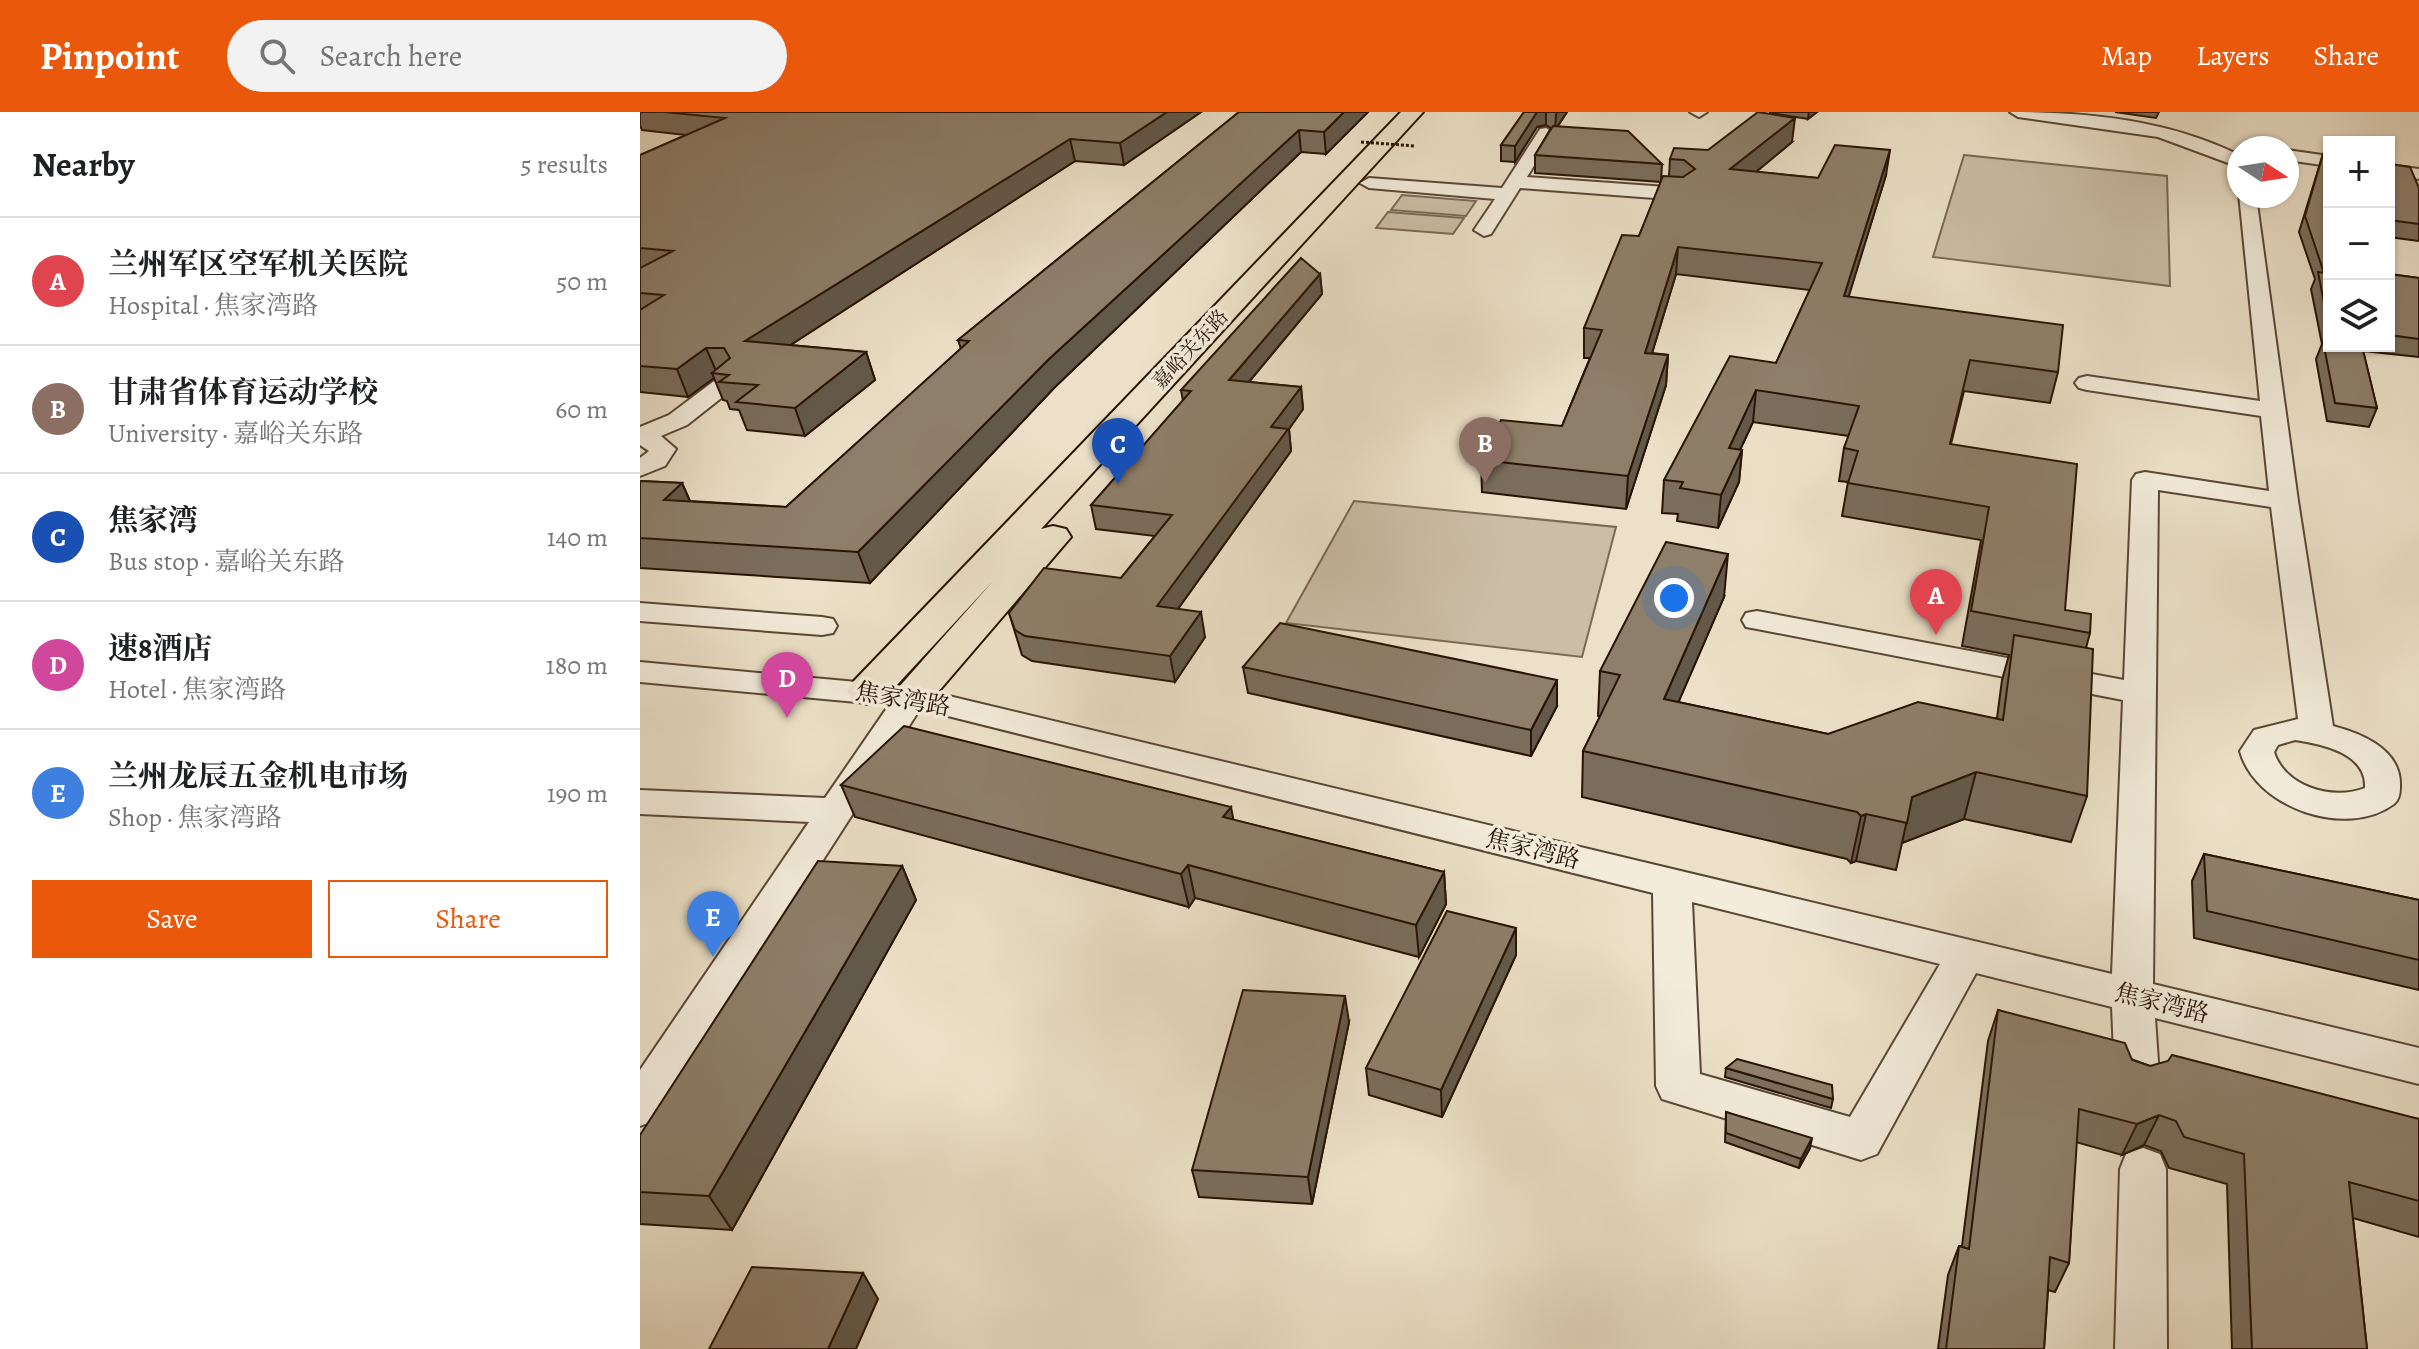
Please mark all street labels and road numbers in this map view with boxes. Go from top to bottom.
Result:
street label: 嘉峪关东路 [1146,304,1234,395]
street label: 焦家湾路 [853,675,953,723]
street label: 焦家湾路 [1483,822,1583,876]
street label: 焦家湾路 [2112,976,2212,1030]

